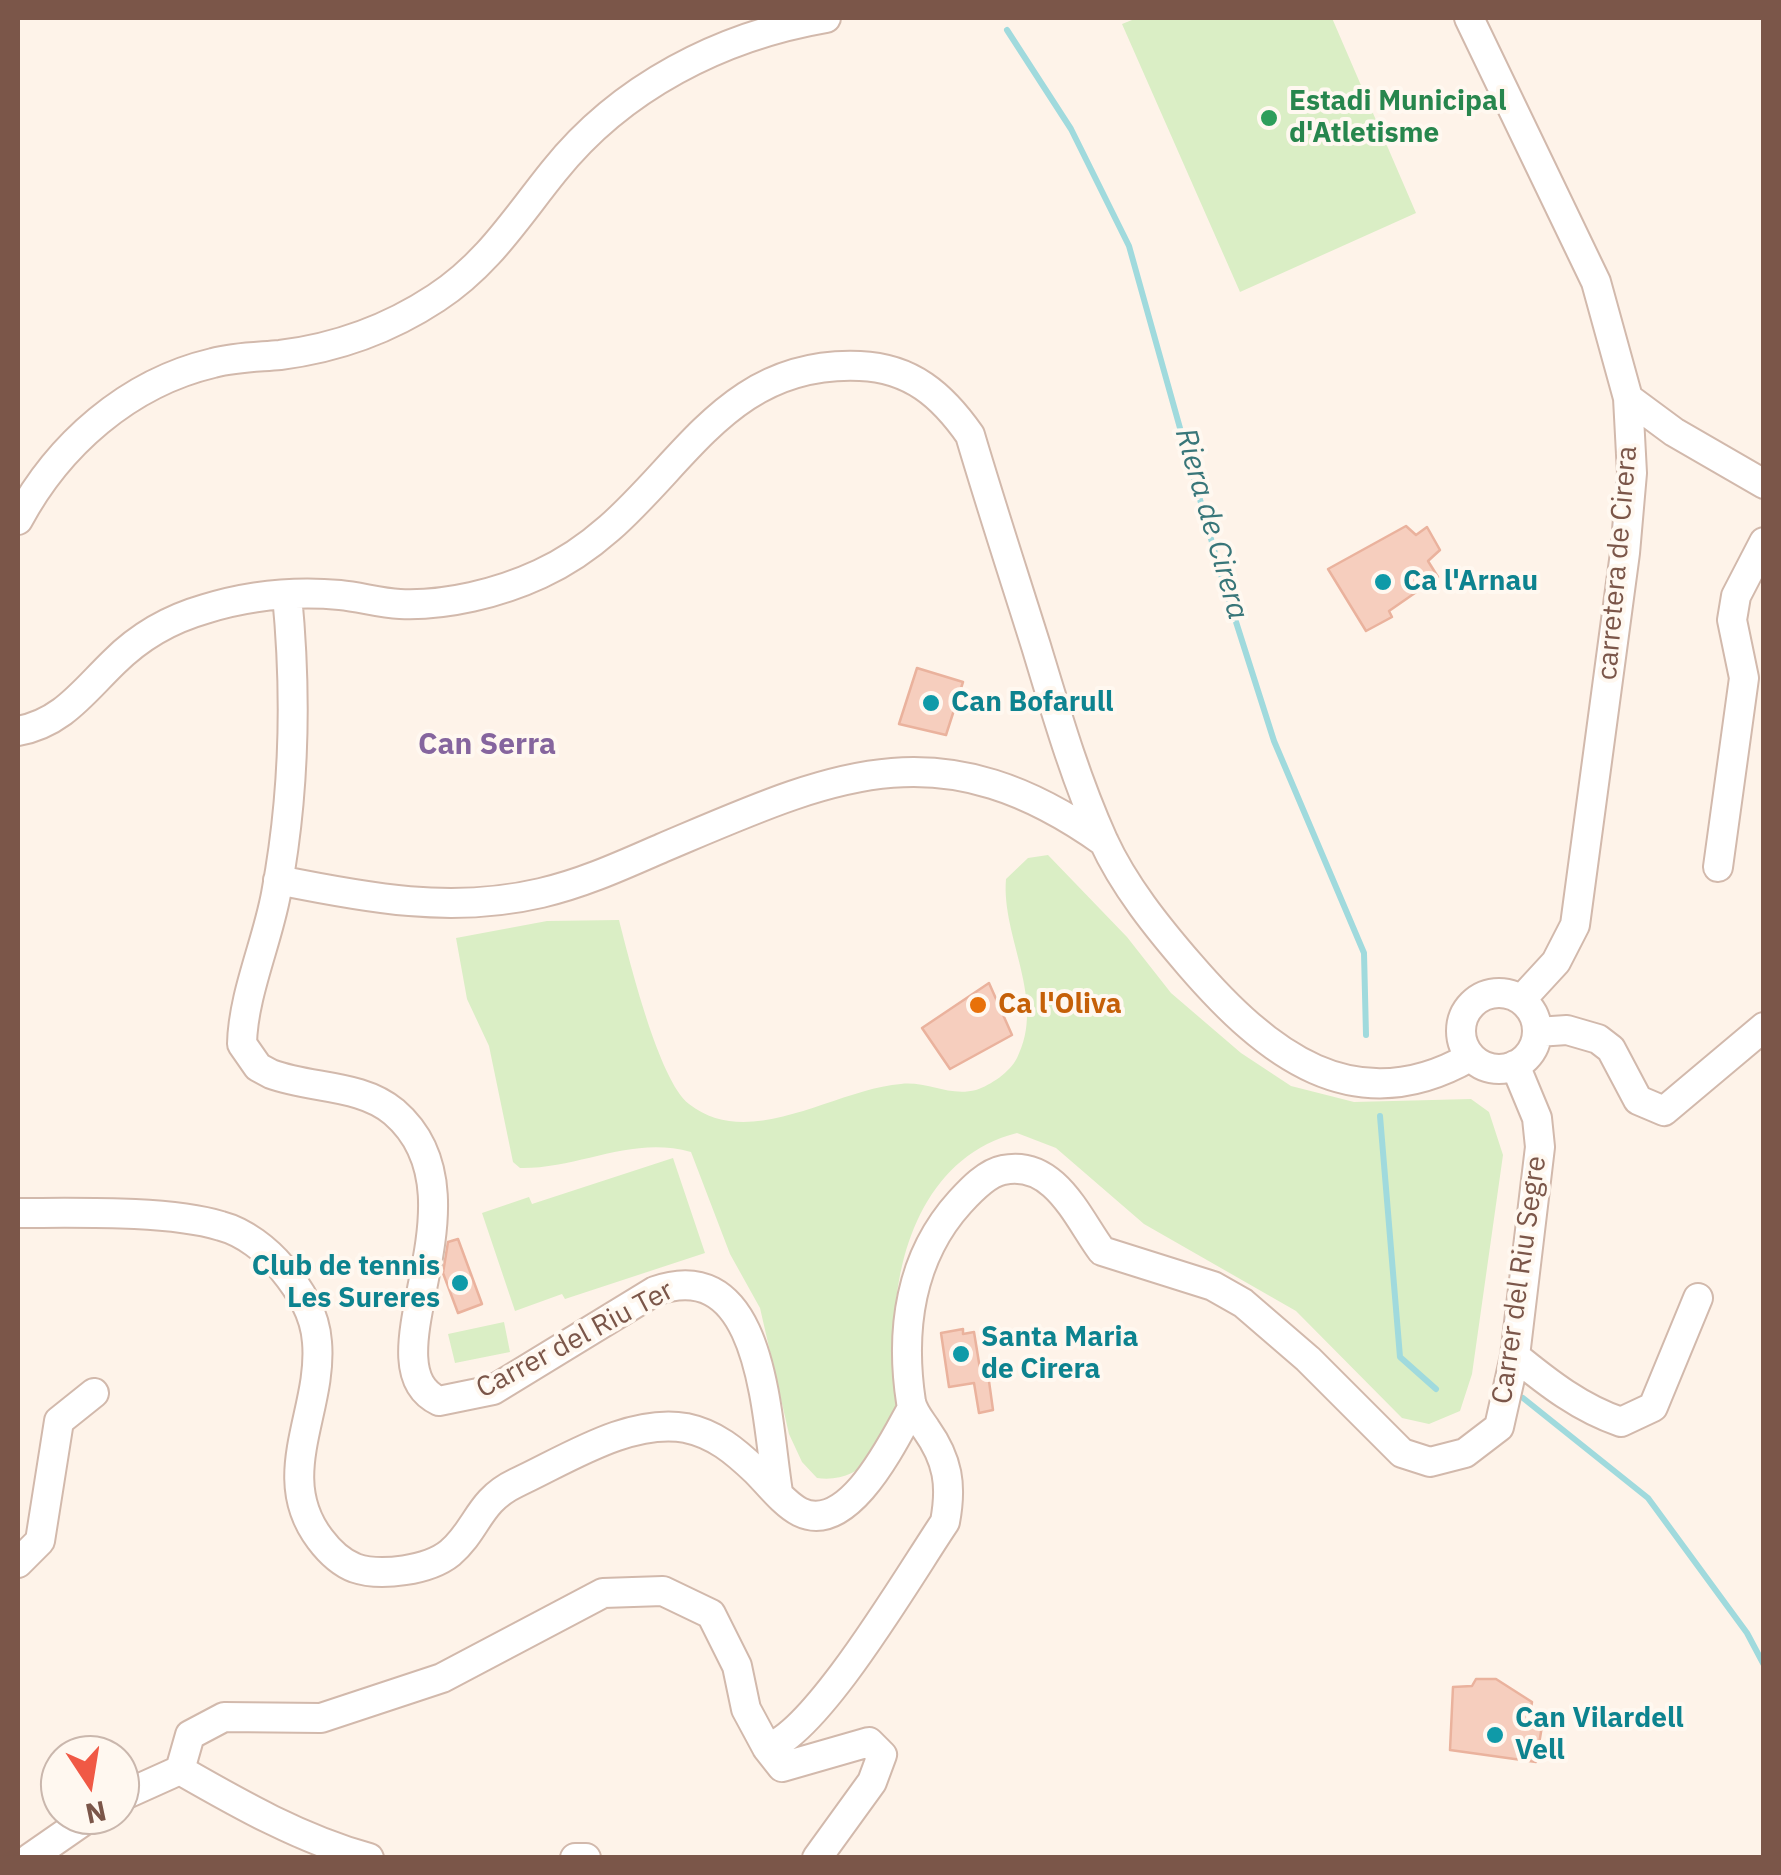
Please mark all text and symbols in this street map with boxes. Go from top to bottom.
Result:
place label: Estadi Municipal d'Atletisme [1289,85,1506,151]
marker: Estadi Municipal d'Atletisme [1258,107,1280,129]
water label: Riera de Cirera [1167,424,1255,624]
street label: carretera de Cirera [1591,445,1645,681]
place label: Ca l'Arnau [1403,565,1538,599]
marker: Ca l'Arnau [1372,571,1394,593]
place label: Can Bofarull [951,686,1114,720]
marker: Can Bofarull [920,692,942,714]
district label: Can Serra [418,727,556,763]
place label: Ca l'Oliva [998,988,1122,1022]
marker: Ca l'Oliva [967,994,989,1016]
street label: Carrer del Riu Segre [1486,1154,1554,1406]
place label: Club de tennis Les Sureres [252,1250,440,1316]
marker: Club de tennis Les Sureres [449,1272,471,1294]
street label: Carrer del Riu Ter [471,1274,679,1406]
place label: Santa Maria de Cirera [981,1321,1138,1387]
marker: Santa Maria de Cirera [950,1343,972,1365]
place label: Can Vilardell Vell [1515,1702,1684,1768]
marker: Can Vilardell Vell [1484,1724,1506,1746]
north arrow [40,1735,140,1835]
text: N [82,1793,110,1833]

